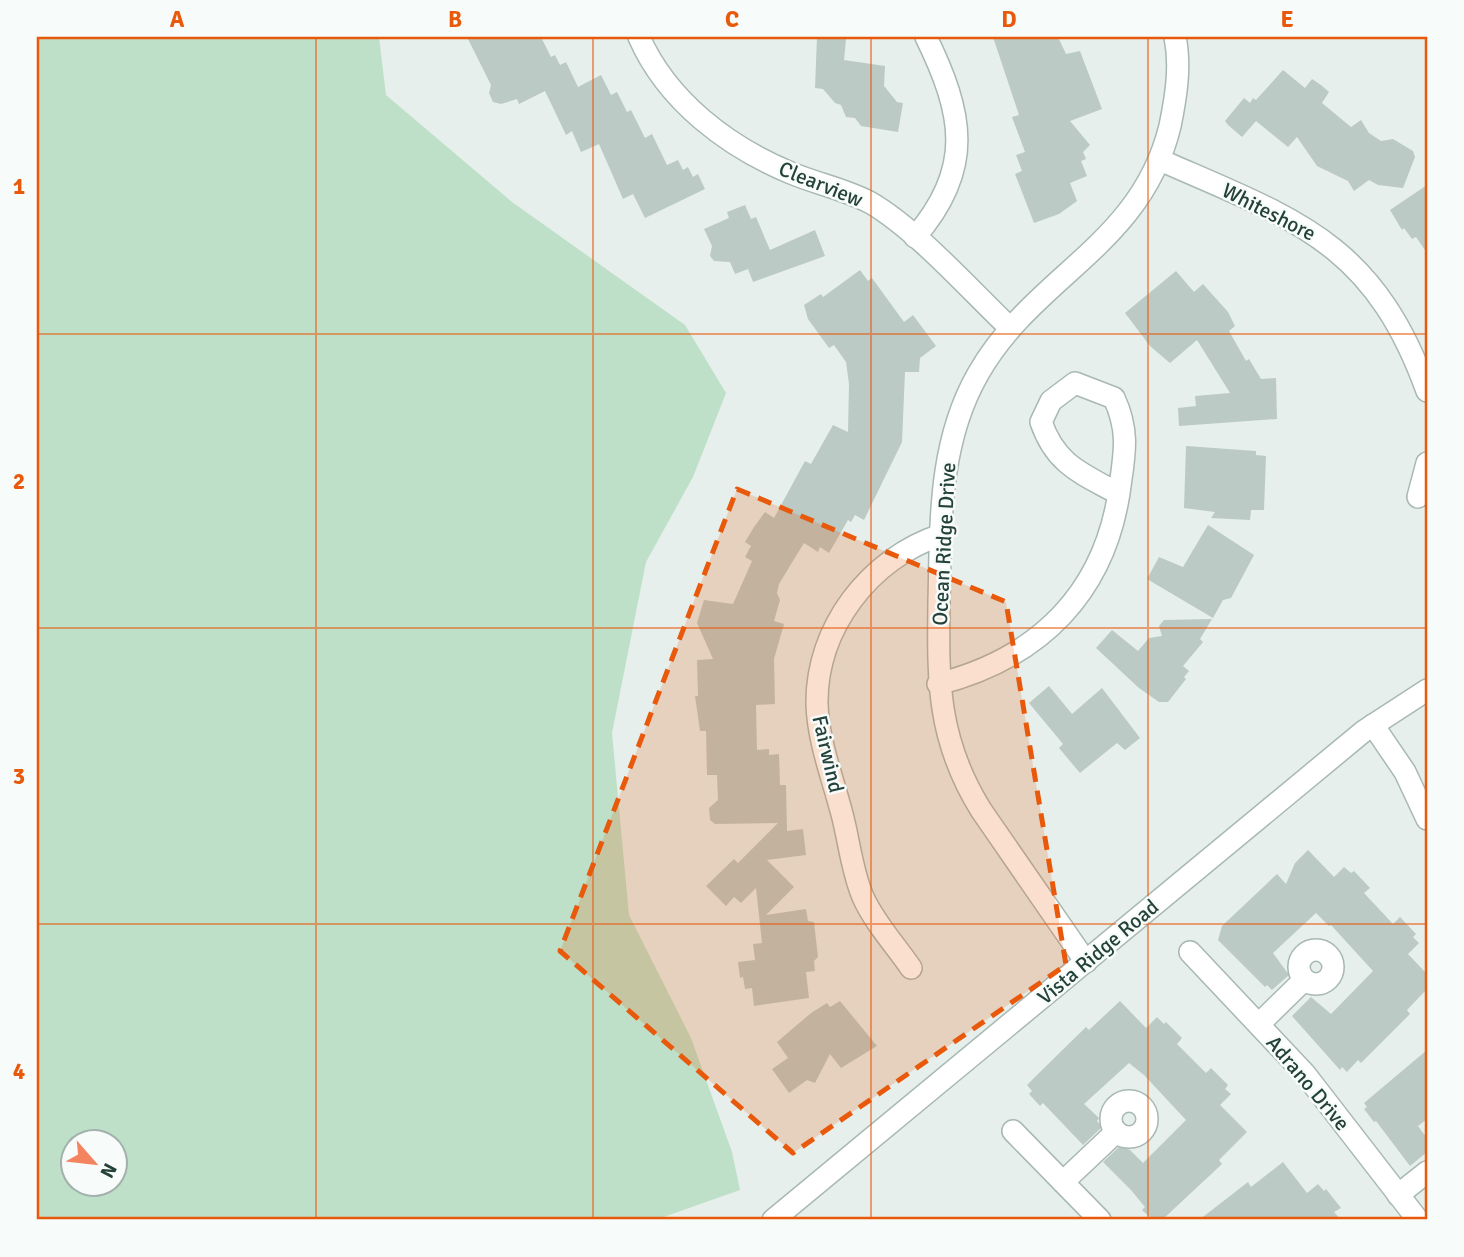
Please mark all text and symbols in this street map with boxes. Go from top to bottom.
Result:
text: A [170,5,185,34]
text: B [448,5,462,34]
text: C [725,5,739,34]
text: D [1001,5,1017,34]
text: E [1280,5,1294,34]
street label: Clearview [775,155,867,213]
text: 1 [13,172,25,201]
street label: Whiteshore [1218,177,1320,247]
street label: Ocean Ridge Drive [927,462,961,626]
text: 2 [13,467,25,496]
street label: Fairwind [807,713,849,795]
text: 3 [13,762,25,791]
street label: Vista Ridge Road [1032,894,1164,1010]
street label: Adrano Drive [1261,1030,1355,1136]
text: 4 [13,1057,25,1086]
north arrow [60,1128,130,1198]
text: N [94,1159,122,1182]

